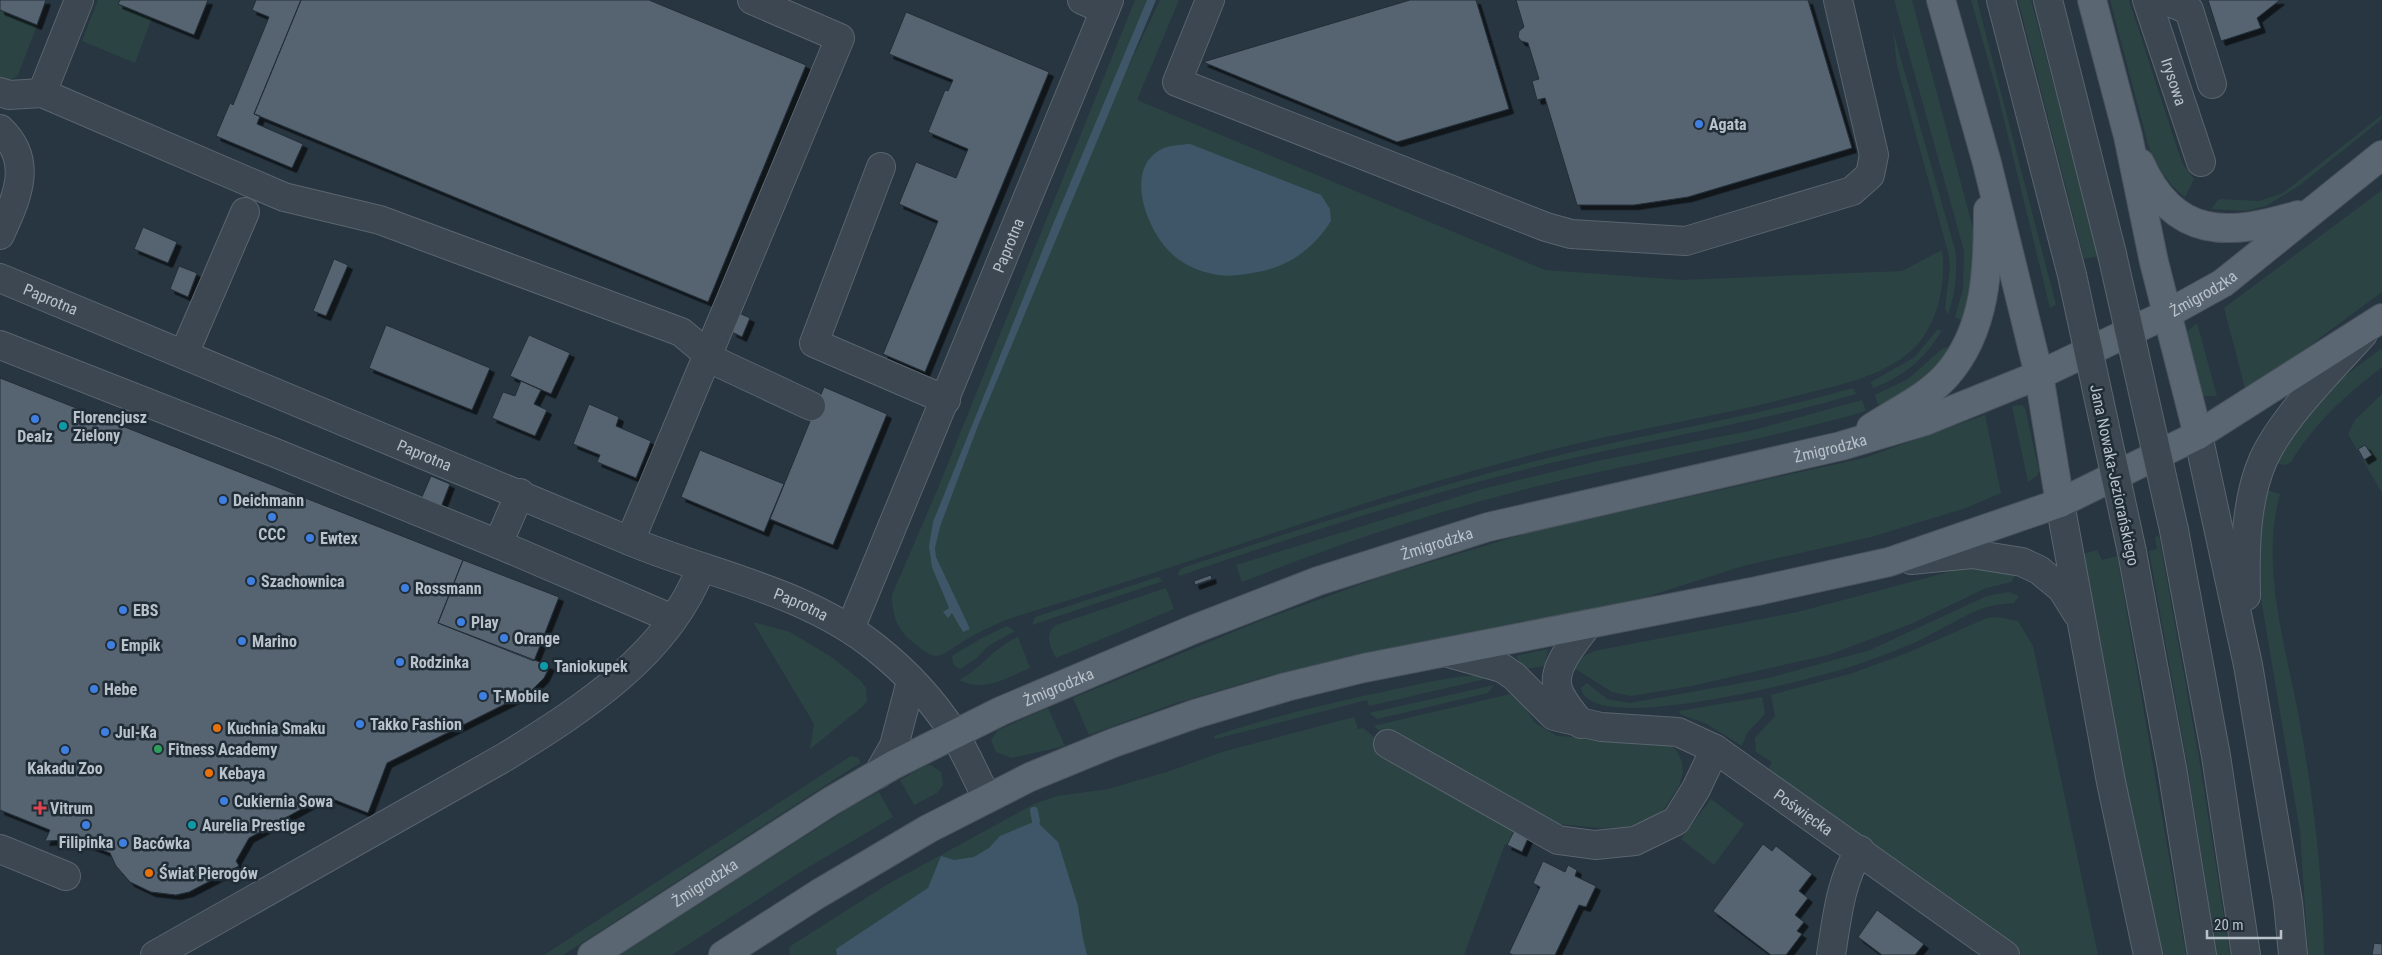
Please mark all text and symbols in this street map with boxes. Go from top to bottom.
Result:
street label: Irysowa [2157,55,2190,108]
place label: Agata [1709,115,1747,134]
marker: Agata [1693,118,1705,130]
street label: Paprotna [989,215,1028,276]
street label: Żmigrodzka [2166,267,2241,321]
street label: Paprotna [21,280,81,319]
street label: Jana Nowaka-Jeziorańskiego [2086,383,2143,567]
place label: Florencjusz Zielony [73,408,147,445]
marker: Dealz [29,413,41,425]
marker: Florencjusz Zielony [57,420,69,432]
place label: Dealz [17,427,53,446]
street label: Żmigrodzka [1792,430,1869,467]
street label: Paprotna [394,436,454,475]
place label: Deichmann [233,491,304,510]
marker: Deichmann [217,494,229,506]
marker: CCC [266,511,278,523]
street label: Żmigrodzka [1398,523,1475,564]
place label: CCC [258,525,286,544]
place label: Ewtex [320,529,358,548]
marker: Ewtex [304,532,316,544]
place label: Szachownica [261,572,345,591]
marker: Szachownica [245,575,257,587]
place label: Rossmann [415,579,482,598]
marker: Rossmann [399,582,411,594]
street label: Paprotna [771,584,831,625]
place label: EBS [133,601,159,620]
marker: EBS [117,604,129,616]
place label: Play [471,613,499,632]
marker: Play [455,616,467,628]
place label: Orange [514,629,560,648]
place label: Marino [252,632,297,651]
marker: Orange [498,632,510,644]
marker: Marino [236,635,248,647]
place label: Empik [121,636,161,655]
marker: Empik [105,639,117,651]
place label: Rodzinka [410,653,470,672]
marker: Rodzinka [394,656,406,668]
place label: Taniokupek [554,657,628,676]
marker: Taniokupek [538,660,550,672]
street label: Żmigrodzka [1020,664,1097,710]
place label: Hebe [104,680,137,699]
marker: Hebe [88,683,100,695]
place label: T-Mobile [493,687,549,706]
marker: T-Mobile [477,690,489,702]
place label: Takko Fashion [370,715,462,734]
marker: Takko Fashion [354,718,366,730]
place label: Kuchnia Smaku [227,719,326,738]
marker: Kuchnia Smaku [211,722,223,734]
place label: Jul-Ka [115,723,157,742]
marker: Jul-Ka [99,726,111,738]
place label: Fitness Academy [168,740,277,759]
marker: Fitness Academy [152,743,164,755]
marker: Kakadu Zoo [59,744,71,756]
place label: Kakadu Zoo [27,759,103,778]
place label: Kebaya [219,764,266,783]
marker: Kebaya [203,767,215,779]
street label: Poświęcka [1770,785,1836,840]
place label: Cukiernia Sowa [234,792,333,811]
marker: Cukiernia Sowa [218,795,230,807]
place label: Vitrum [50,799,93,818]
marker: Vitrum [34,802,46,814]
place label: Aurelia Prestige [202,816,306,835]
marker: Filipinka [80,819,92,831]
marker: Aurelia Prestige [186,819,198,831]
place label: Filipinka [59,833,114,852]
place label: Bacówka [133,834,191,853]
marker: Bacówka [117,837,129,849]
street label: Żmigrodzka [668,855,741,911]
place label: Świat Pierogów [159,864,258,883]
marker: Świat Pierogów [143,867,155,879]
scale bar [2207,908,2281,940]
text: 20 m [2214,916,2244,934]

